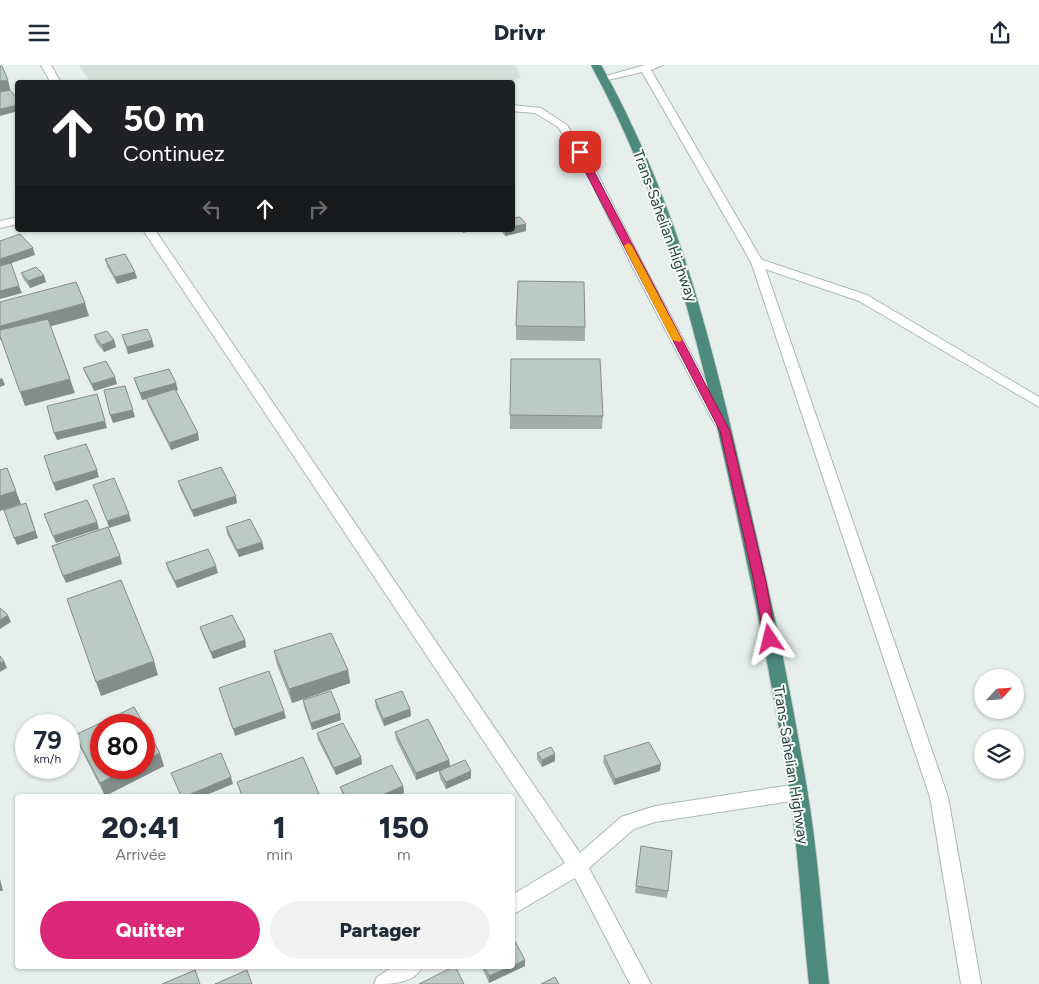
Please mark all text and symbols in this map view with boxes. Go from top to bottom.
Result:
icon: menu [25,19,53,47]
text: Drivr [494,19,545,46]
icon: share [986,19,1014,47]
text: 50 m [123,98,205,140]
icon: ahead [40,100,105,165]
pin [559,131,601,173]
icon: arrive [566,138,594,166]
text: Continuez [123,140,225,167]
street label: Trans-Sahelian Highway [629,147,701,305]
icon: left [198,195,226,223]
icon: ahead [251,195,279,223]
icon: right [304,195,332,223]
position arrow [743,612,795,664]
north arrow [974,669,1024,719]
map controls [974,669,1024,779]
street label: Trans-Sahelian Highway [770,684,812,846]
speed limit sign: 80 [90,714,155,779]
text: 79 [33,725,62,755]
button: layers [974,729,1024,779]
text: km/h [34,752,61,766]
text: 20:41 [101,809,180,846]
text: 1 [273,809,286,846]
text: 150 [379,809,429,846]
text: Arrivée [115,845,166,864]
text: min [266,845,293,864]
text: m [397,845,411,864]
button: Quitter [40,901,260,959]
button: Partager [270,901,490,959]

